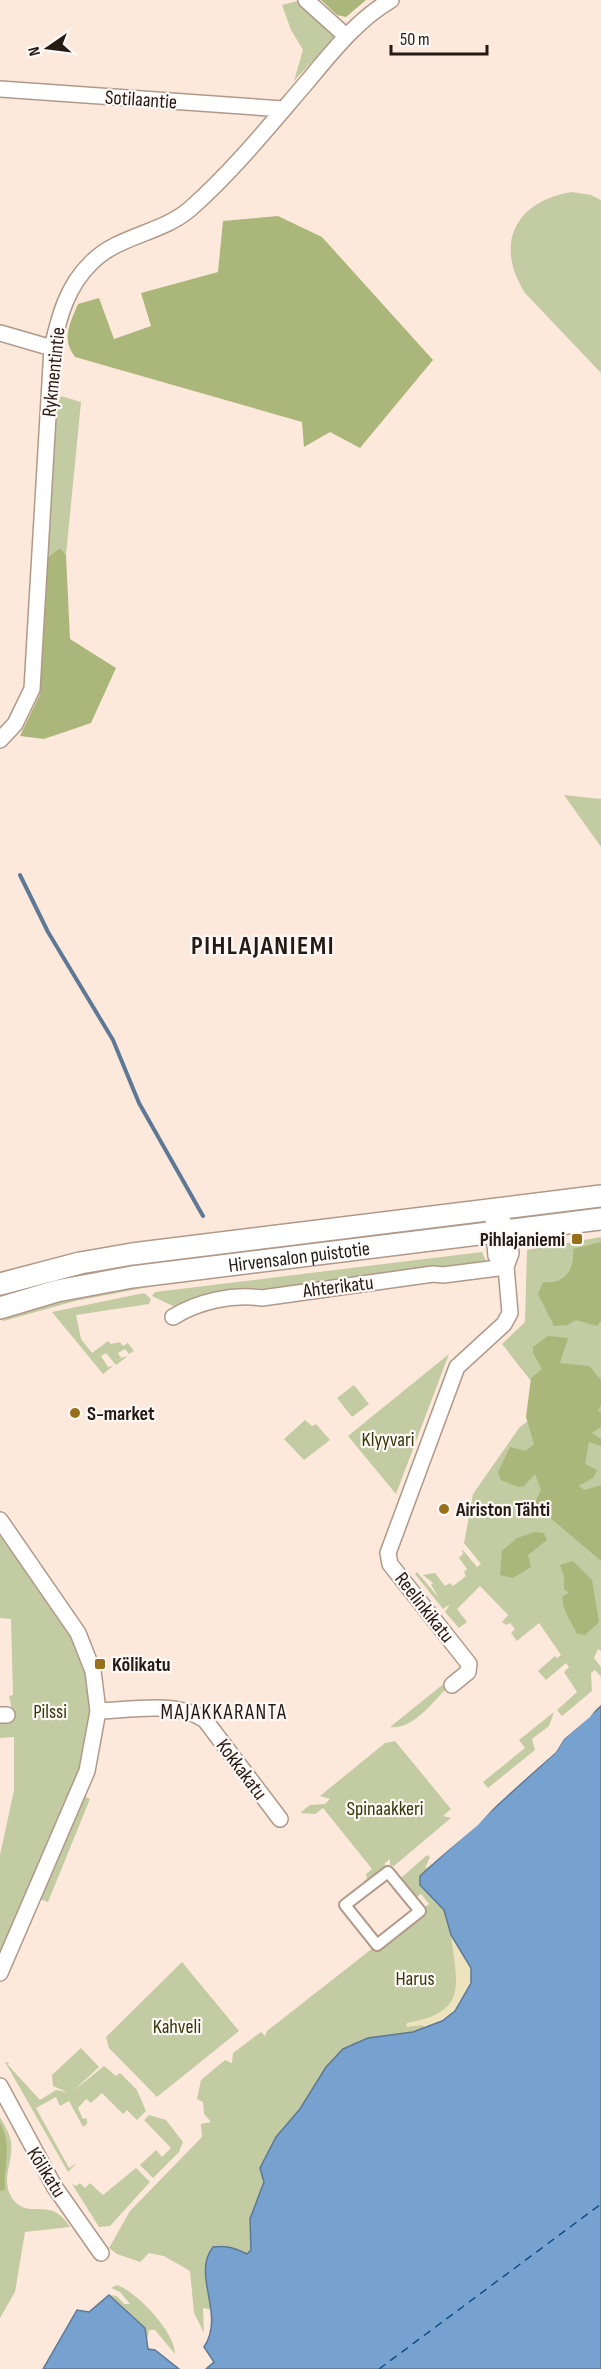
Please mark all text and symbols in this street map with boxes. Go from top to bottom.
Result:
north arrow [18,18,78,78]
scale bar [391,18,487,56]
text: 50 m [400,29,430,50]
text: N [25,45,45,58]
street label: Sotilaantie [104,86,178,114]
street label: Rykmentintie [37,326,71,418]
district label: PIHLAJANIEMI [191,931,335,962]
place label: Pihlajaniemi [480,1228,565,1252]
marker: Pihlajaniemi [570,1232,584,1246]
street label: Hirvensalon puistotie [227,1237,371,1278]
street label: Ahterikatu [301,1271,375,1303]
place label: S-market [87,1402,155,1426]
marker: S-market [68,1406,82,1420]
park label: Klyyvari [362,1428,414,1452]
place label: Airiston Tähti [455,1498,550,1522]
marker: Airiston Tähti [437,1502,451,1516]
street label: Reelinkikatu [389,1568,459,1648]
place label: Kölikatu [112,1653,170,1677]
marker: Kölikatu [93,1657,107,1671]
park label: Pilssi [33,1700,67,1724]
district label: MAJAKKARANTA [161,1700,287,1725]
street label: Kokkakatu [211,1735,272,1805]
park label: Spinaakkeri [347,1797,423,1821]
park label: Harus [395,1967,435,1991]
park label: Kahveli [153,2015,201,2039]
street label: Kölikatu [21,2143,71,2202]

